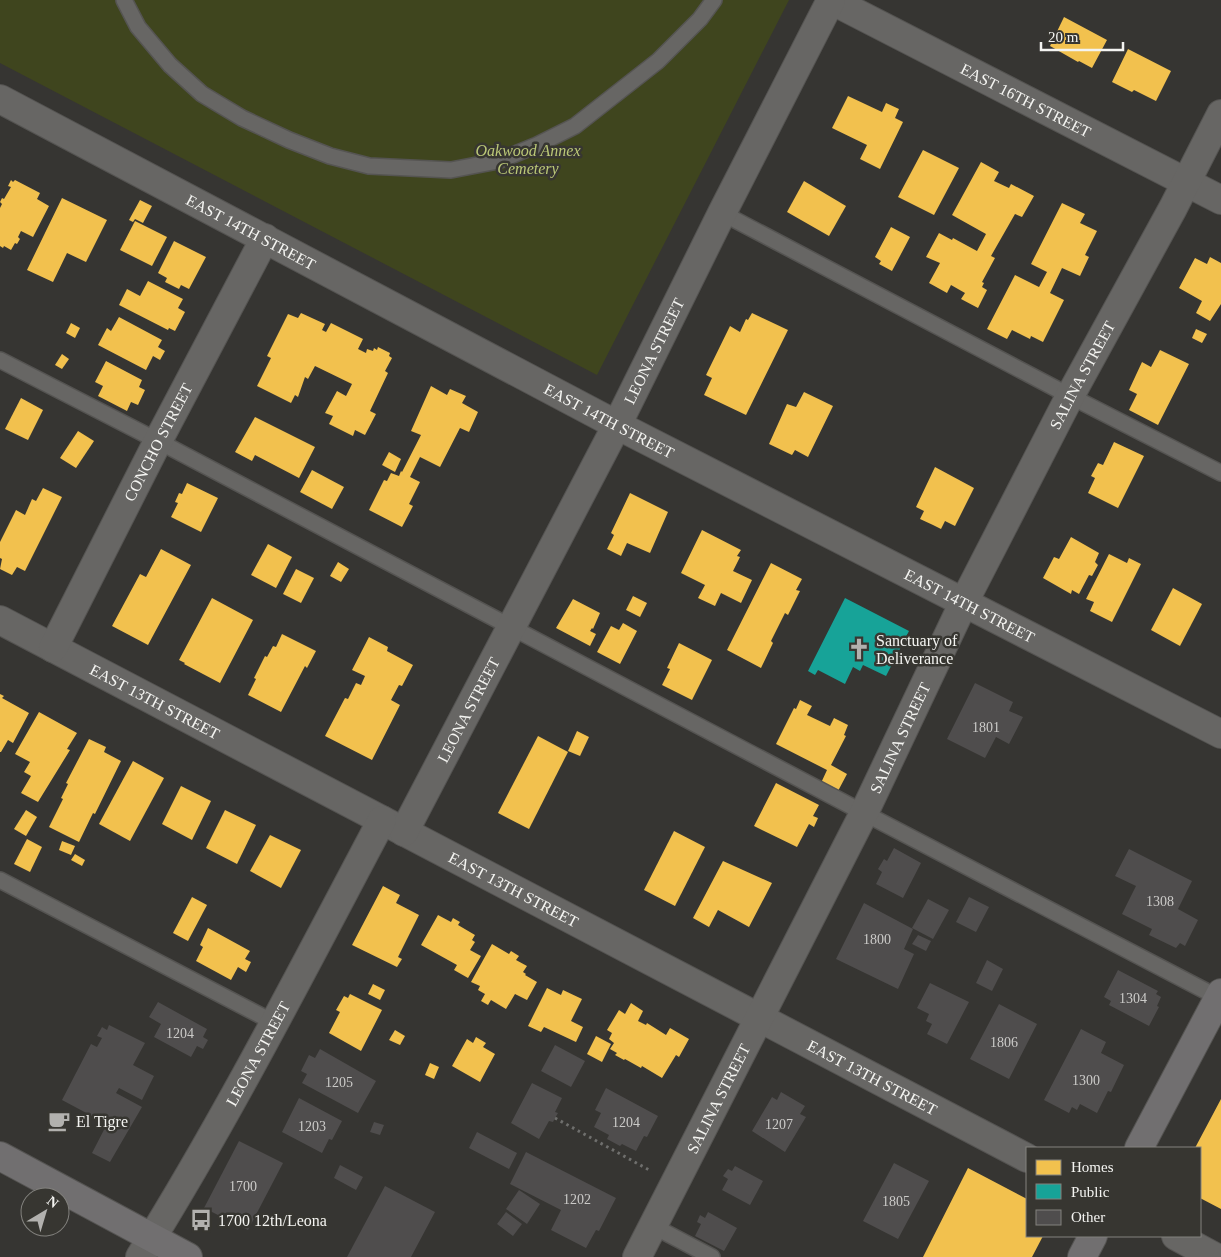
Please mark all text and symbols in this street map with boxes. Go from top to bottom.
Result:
scale bar [1041,20,1124,52]
text: 20 m [1048,29,1079,45]
street label: EAST 16TH STREET [958,60,1094,140]
park label: Oakwood Annex Cemetery [475,142,581,178]
street label: EAST 14TH STREET [184,191,319,273]
street label: LEONA STREET [620,295,687,407]
street label: SALINA STREET [1046,318,1118,432]
street label: CONCHO STREET [120,380,195,504]
street label: EAST 14TH STREET [542,380,677,461]
street label: EAST 14TH STREET [902,565,1038,646]
place label: Sanctuary of Deliverance [876,632,958,667]
church icon: Sanctuary of Deliverance [846,636,872,662]
street label: LEONA STREET [434,654,503,765]
street label: EAST 13TH STREET [87,660,223,742]
street label: SALINA STREET [866,679,933,796]
house number: 1801 [972,720,1000,735]
street label: EAST 13TH STREET [446,848,582,930]
house number: 1308 [1146,894,1174,909]
house number: 1800 [863,932,891,947]
house number: 1304 [1119,991,1147,1006]
street label: LEONA STREET [222,998,293,1109]
house number: 1204 [166,1026,194,1041]
house number: 1806 [990,1035,1018,1050]
street label: EAST 13TH STREET [805,1036,940,1118]
street label: SALINA STREET [683,1041,753,1156]
house number: 1300 [1072,1073,1100,1088]
house number: 1205 [325,1075,353,1090]
cafe icon: El Tigre [46,1108,72,1134]
place label: El Tigre [76,1113,128,1131]
house number: 1204 [612,1115,640,1130]
house number: 1207 [765,1117,793,1132]
house number: 1203 [298,1119,326,1134]
legend [1026,1147,1201,1237]
text: Homes [1071,1159,1114,1175]
house number: 1700 [229,1179,257,1194]
text: Public [1071,1184,1110,1200]
north arrow [20,1187,70,1237]
house number: 1202 [563,1192,591,1207]
text: N [44,1193,61,1211]
house number: 1805 [882,1194,910,1209]
bus stop icon: 1700 12th/Leona [188,1207,214,1233]
text: Other [1071,1209,1105,1225]
place label: 1700 12th/Leona [218,1212,327,1229]

